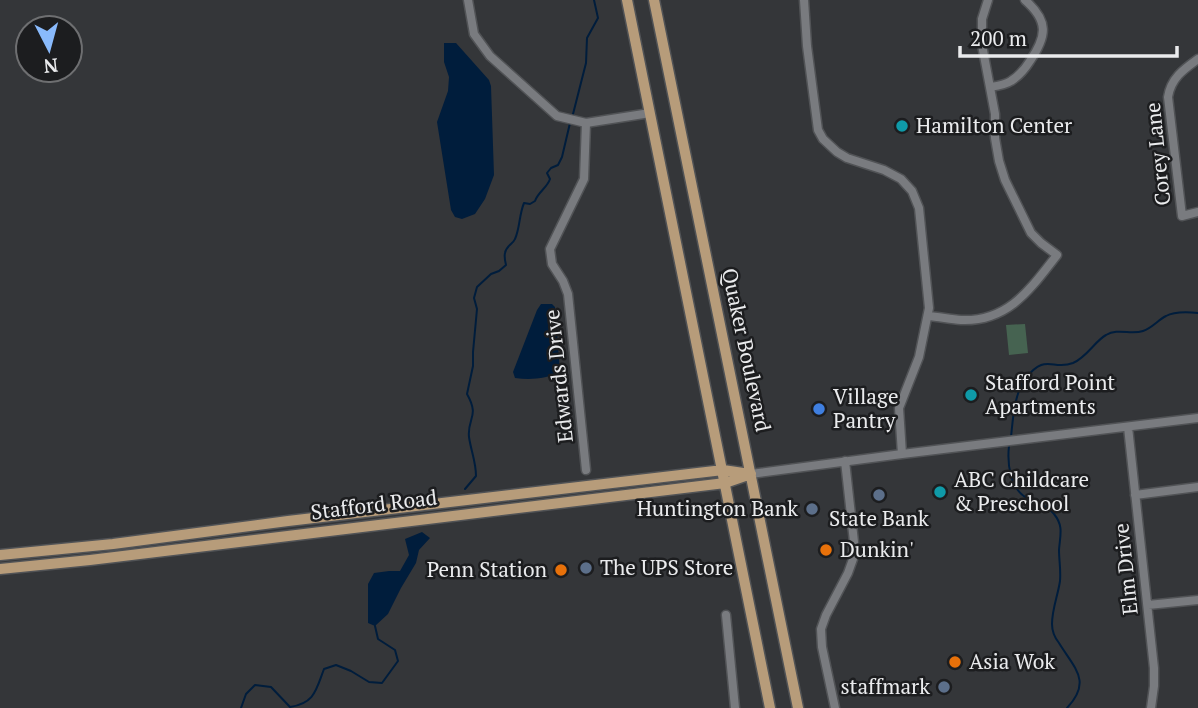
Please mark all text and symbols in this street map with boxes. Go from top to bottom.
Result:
north arrow [14,14,84,84]
scale bar [960,14,1177,58]
text: 200 m [970,24,1027,52]
text: N [42,53,59,80]
street label: Corey Lane [1138,101,1176,207]
place label: Hamilton Center [916,111,1072,139]
marker: Hamilton Center [894,118,910,134]
street label: Quaker Boulevard [716,265,778,435]
street label: Edwards Drive [537,308,579,444]
place label: Stafford Point Apartments [985,368,1115,420]
place label: Village Pantry [833,382,899,434]
marker: Stafford Point Apartments [963,387,979,403]
marker: Village Pantry [811,401,827,417]
place label: ABC Childcare & Preschool [954,465,1089,517]
street label: Stafford Road [309,482,439,526]
marker: ABC Childcare & Preschool [932,484,948,500]
marker: State Bank [871,487,887,503]
place label: Huntington Bank [637,494,798,522]
marker: Huntington Bank [804,501,820,517]
place label: State Bank [829,504,929,532]
street label: Elm Drive [1106,522,1144,616]
place label: Dunkin' [840,535,914,563]
marker: Dunkin' [818,542,834,558]
place label: The UPS Store [600,553,733,581]
place label: Penn Station [427,555,548,583]
marker: The UPS Store [578,560,594,576]
marker: Penn Station [553,562,569,578]
place label: Asia Wok [969,647,1055,675]
marker: Asia Wok [947,654,963,670]
place label: staffmark [841,672,930,700]
marker: staffmark [936,679,952,695]

